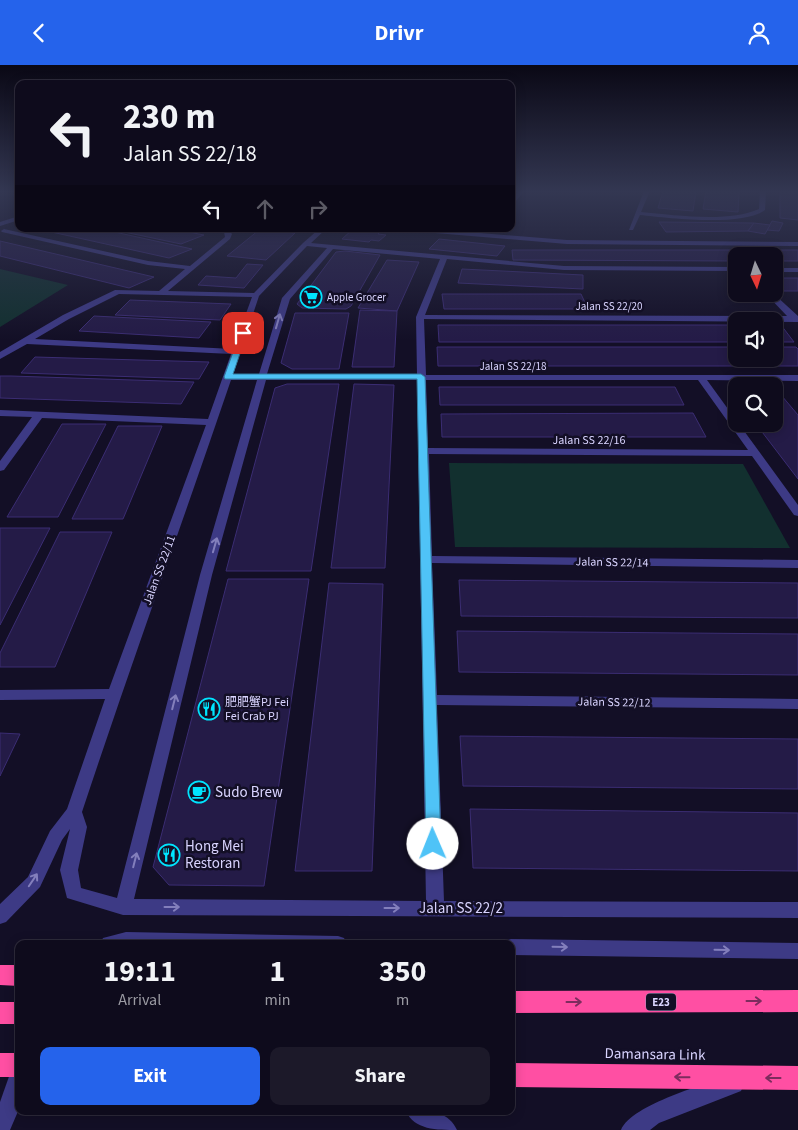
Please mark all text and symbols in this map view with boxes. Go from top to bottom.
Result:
text: Drivr [374,17,424,49]
icon: back [25,19,53,47]
icon: person [745,19,773,47]
text: 230 m [123,92,215,142]
icon: left [40,100,105,165]
text: Jalan SS 22/18 [123,138,257,170]
icon: left [198,195,226,223]
icon: ahead [251,195,279,223]
icon: right [304,195,332,223]
north arrow [728,247,782,303]
map controls [728,247,783,432]
supermarket icon: Apple Grocer [299,285,323,309]
place label: Apple Grocer [327,290,386,305]
street label: Jalan SS 22/20 [576,299,642,314]
pin [222,312,264,354]
button: sound [728,312,783,367]
one-way arrow [274,313,284,329]
icon: arrive [229,319,257,347]
street label: Jalan SS 22/18 [480,359,547,374]
button: search [728,377,783,432]
street label: Jalan SS 22/16 [553,432,626,449]
street label: Jalan SS 22/11 [139,533,180,607]
one-way arrow [210,537,220,553]
street label: Jalan SS 22/14 [575,553,649,572]
street label: Jalan SS 22/12 [577,693,651,712]
place label: 肥肥蟹PJ Fei Fei Crab PJ [225,694,289,725]
one-way arrow [170,695,180,711]
restaurant icon: 肥肥蟹PJ Fei Fei Crab PJ [197,697,221,721]
cafe icon: Sudo Brew [187,780,211,804]
place label: Sudo Brew [215,782,283,803]
position arrow [406,817,458,869]
place label: Hong Mei Restoran [185,836,244,874]
restaurant icon: Hong Mei Restoran [157,843,181,867]
one-way arrow [131,852,140,868]
one-way arrow [28,874,38,888]
street label: Jalan SS 22/2 [419,898,503,919]
one-way arrow [164,903,180,912]
one-way arrow [384,903,400,913]
one-way arrow [552,943,568,952]
one-way arrow [714,945,730,955]
text: 19:11 [104,950,176,993]
text: 1 [269,950,285,993]
text: 350 [379,950,426,993]
text: Arrival [118,989,161,1011]
text: min [264,989,290,1011]
text: m [396,989,409,1011]
road number: E23 [646,994,676,1011]
one-way arrow [745,996,761,1006]
one-way arrow [565,997,581,1007]
street label: Damansara Link [604,1043,706,1066]
button: Exit [40,1047,260,1105]
button: Share [270,1047,490,1105]
one-way arrow [674,1073,690,1082]
one-way arrow [765,1073,782,1083]

